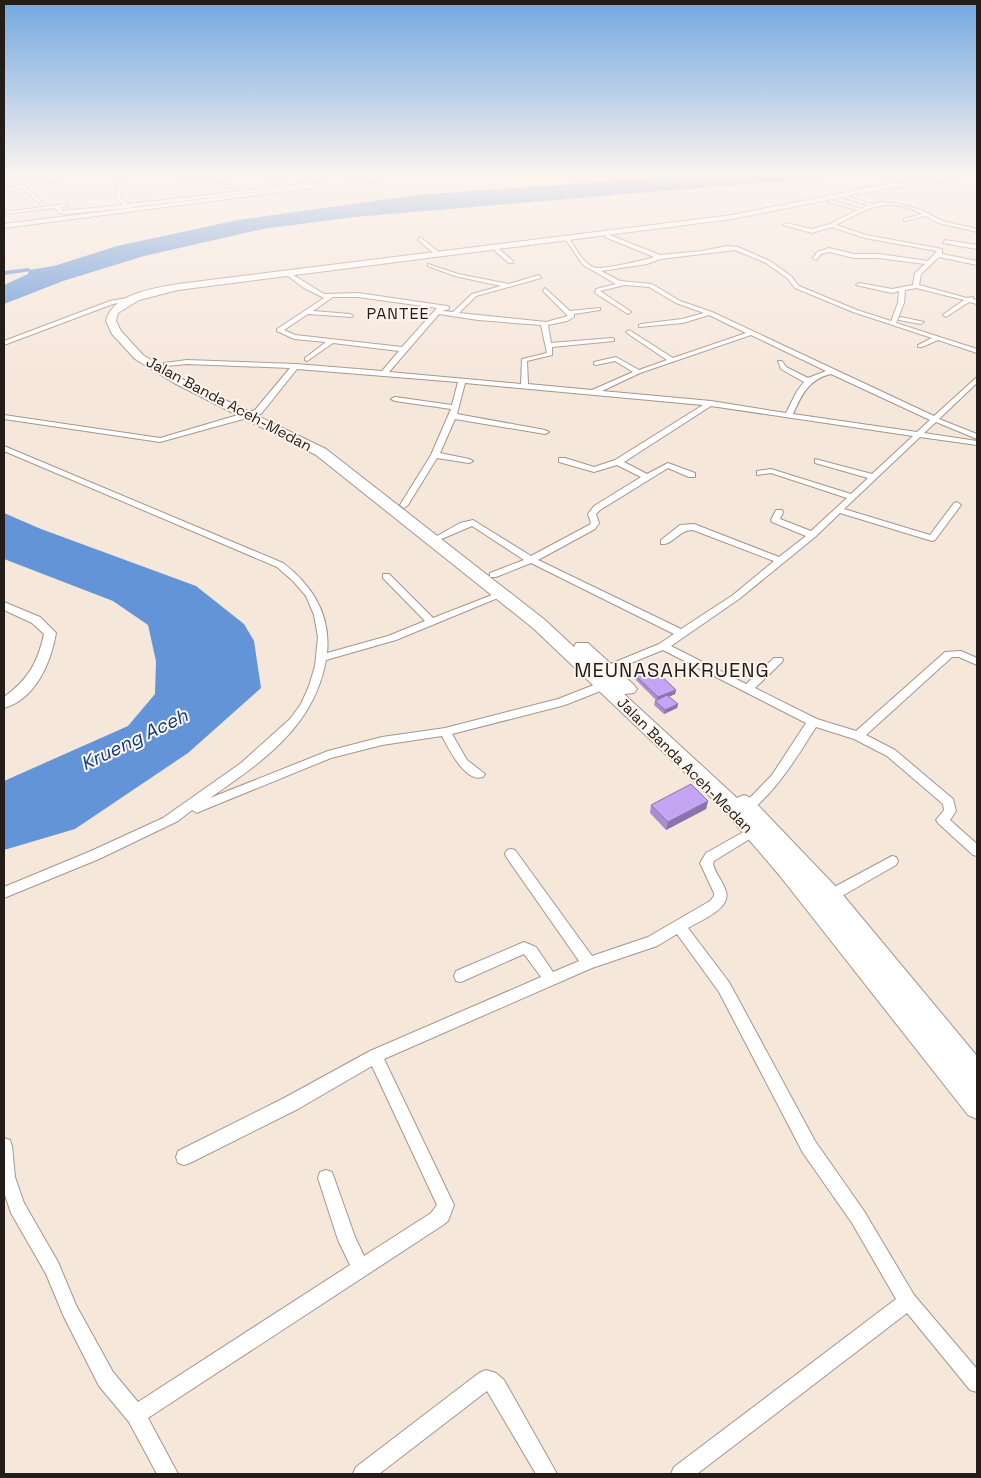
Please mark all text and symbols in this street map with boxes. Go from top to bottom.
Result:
district label: PANTEE [367,303,429,324]
street label: Jalan Banda Aceh-Medan [143,352,315,455]
district label: MEUNASAHKRUENG [574,657,770,683]
street label: Jalan Banda Aceh-Medan [613,693,757,837]
water label: Krueng Aceh [76,703,192,776]

